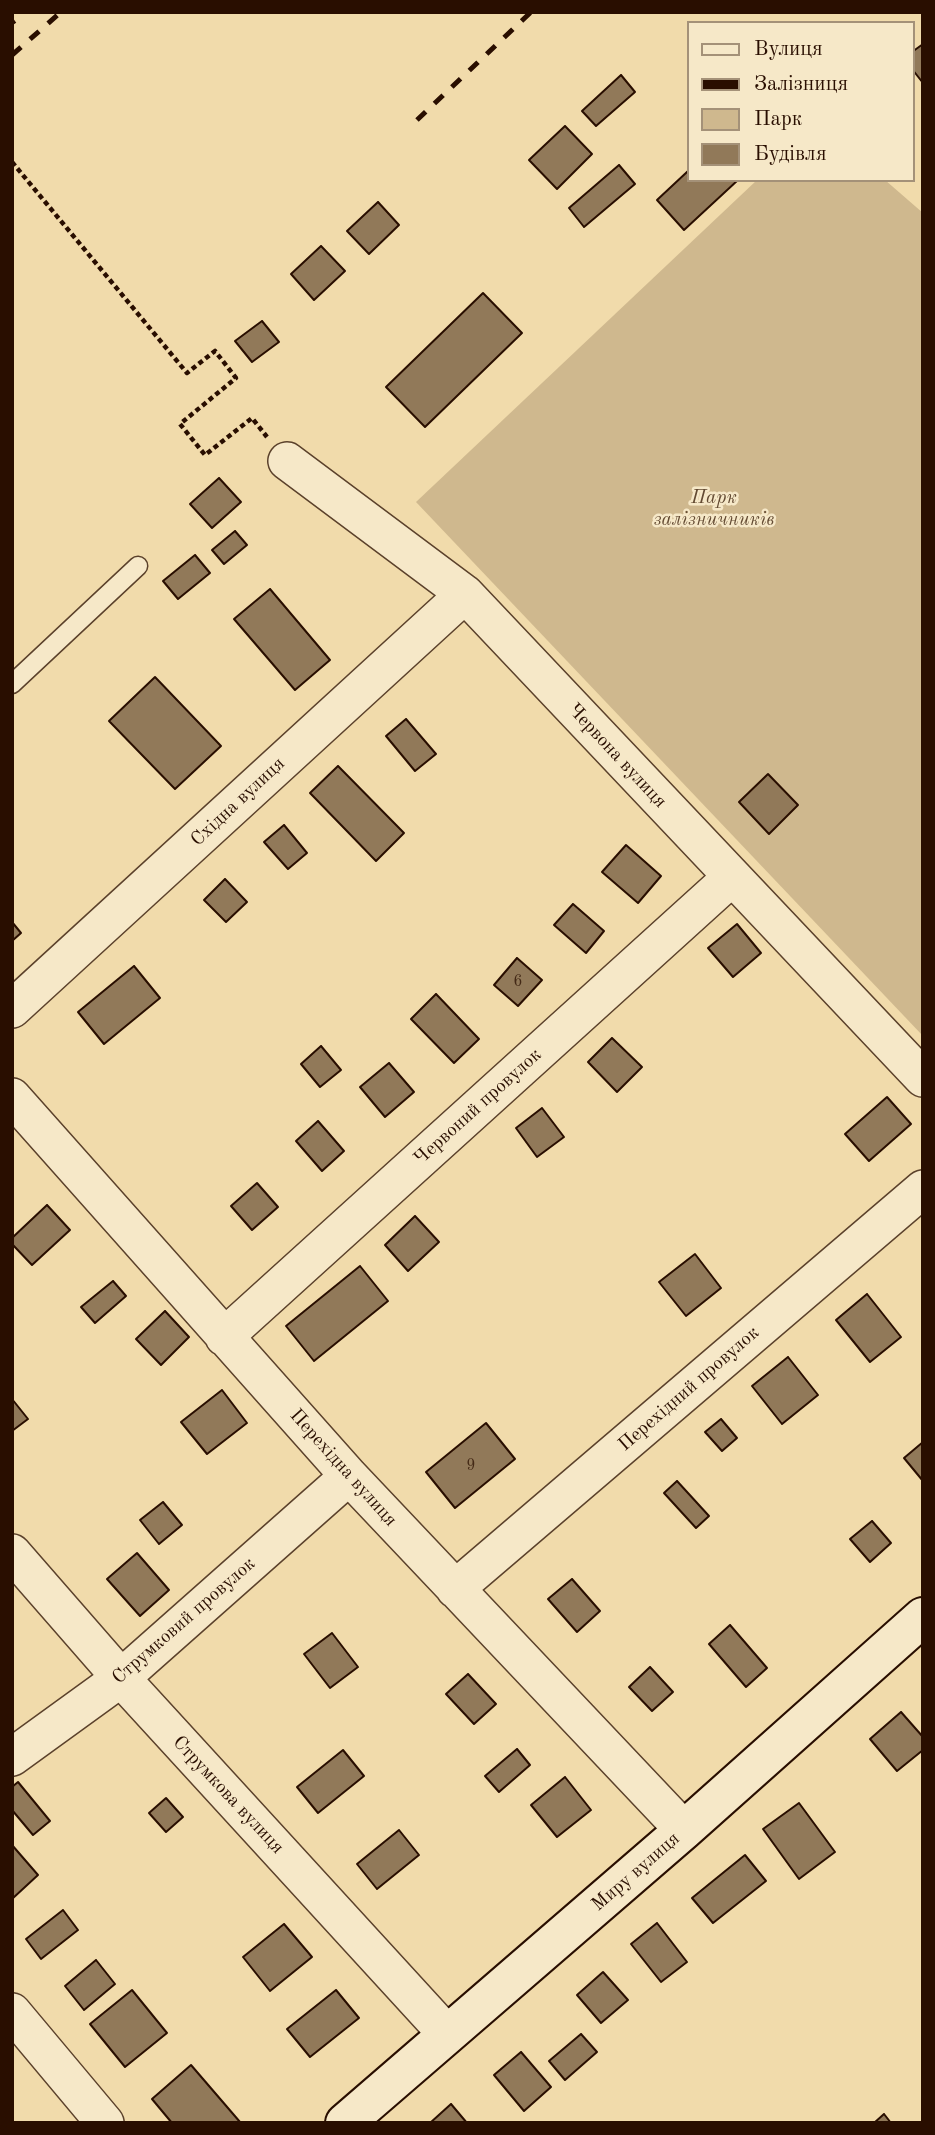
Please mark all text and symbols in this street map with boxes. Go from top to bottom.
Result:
legend [687,21,914,182]
text: Вулиця [754,39,823,60]
text: Залізниця [754,74,848,95]
text: Парк [754,109,802,130]
text: Будівля [754,144,827,165]
park label: Парк залізничників [654,487,774,531]
street label: Червона вулиця [563,699,671,813]
street label: Східна вулиця [186,753,290,851]
house number: 6 [513,972,523,992]
street label: Червоний провулок [410,1044,546,1170]
street label: Перехідний провулок [614,1322,764,1456]
street label: Перехідна вулиця [284,1405,402,1531]
house number: 9 [466,1456,476,1476]
street label: Струмковий провулок [108,1553,260,1689]
street label: Струмкова вулиця [167,1731,289,1859]
street label: Миру вулиця [587,1828,685,1916]

